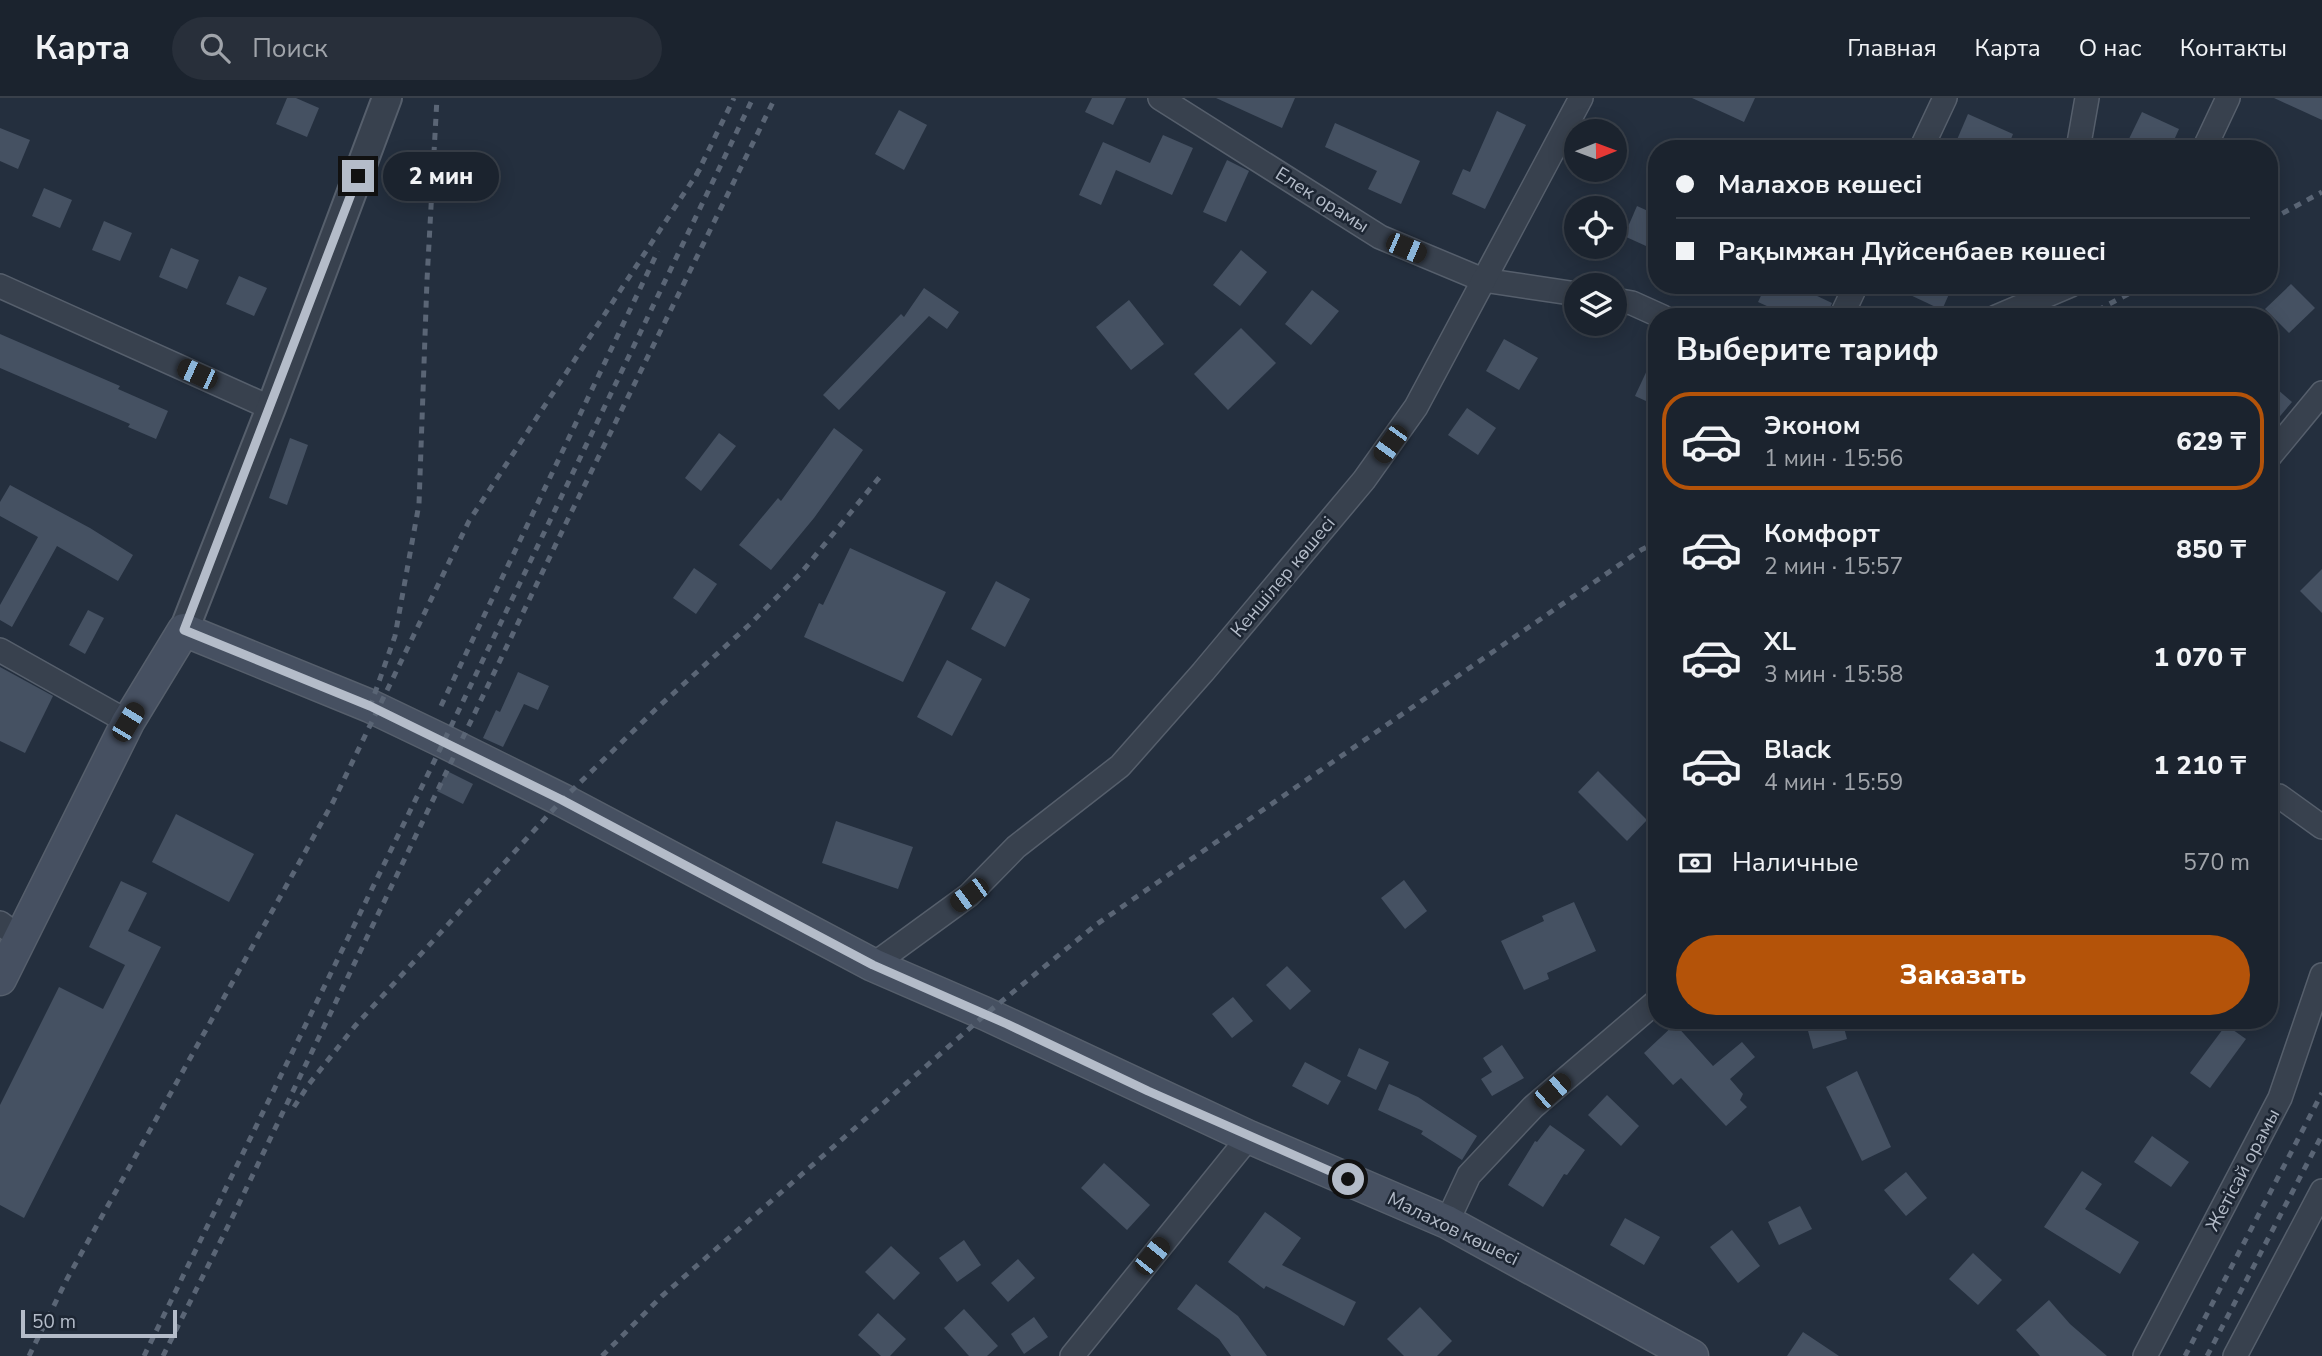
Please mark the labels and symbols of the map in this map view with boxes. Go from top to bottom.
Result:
north arrow [1564,119,1628,182]
callout: 2 мин [382,152,498,200]
route end [342,160,374,192]
street label: Елек орамы [1270,161,1374,239]
car [1383,230,1430,266]
car [174,356,221,392]
car [1370,421,1411,467]
street label: Кеншілер көшесі [1225,511,1341,643]
car [109,699,148,745]
car [946,874,993,916]
car [1530,1069,1575,1113]
street label: Жетісай орамы [2200,1104,2286,1236]
route start [1332,1163,1364,1195]
street label: Малахов көшесі [1383,1186,1523,1272]
car [1131,1233,1174,1279]
scale bar [21,1307,177,1339]

